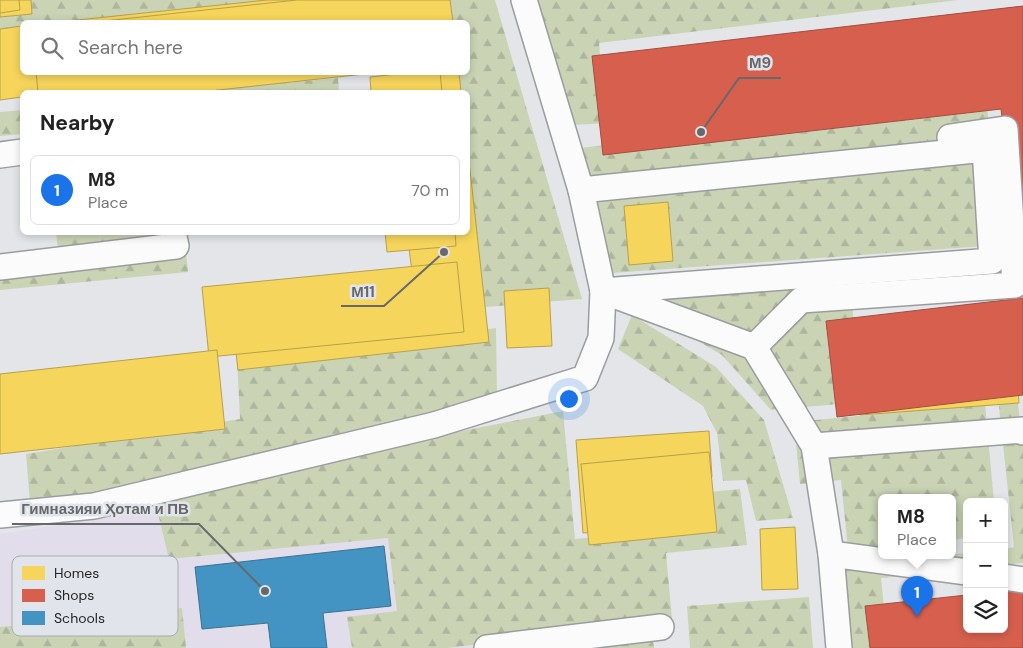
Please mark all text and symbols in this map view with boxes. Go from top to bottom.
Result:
search box [20,20,470,75]
icon: search [38,34,66,62]
text: Search here [78,35,183,60]
callout: М9 [739,48,781,78]
text: М9 [749,53,771,73]
text: Nearby [40,109,114,137]
text: М8 [88,167,116,192]
text: 1 [54,180,60,201]
text: 70 m [411,180,449,201]
text: Place [88,192,128,213]
callout: М11 [341,276,384,306]
text: М11 [351,282,375,302]
your location [556,386,582,412]
callout: Гимназияи Ҳотам и ПВ [12,494,199,524]
popup [878,494,956,559]
map controls [963,498,1008,633]
button: + [963,498,1008,543]
text: Гимназияи Ҳотам и ПВ [21,499,189,519]
text: М8 [897,504,925,529]
text: Place [897,529,937,550]
button: − [963,543,1008,588]
legend [12,556,178,636]
text: Homes [54,564,99,582]
pin: 1 [901,576,933,617]
text: Shops [54,586,94,604]
button: layers [963,588,1008,633]
text: Schools [54,609,105,627]

